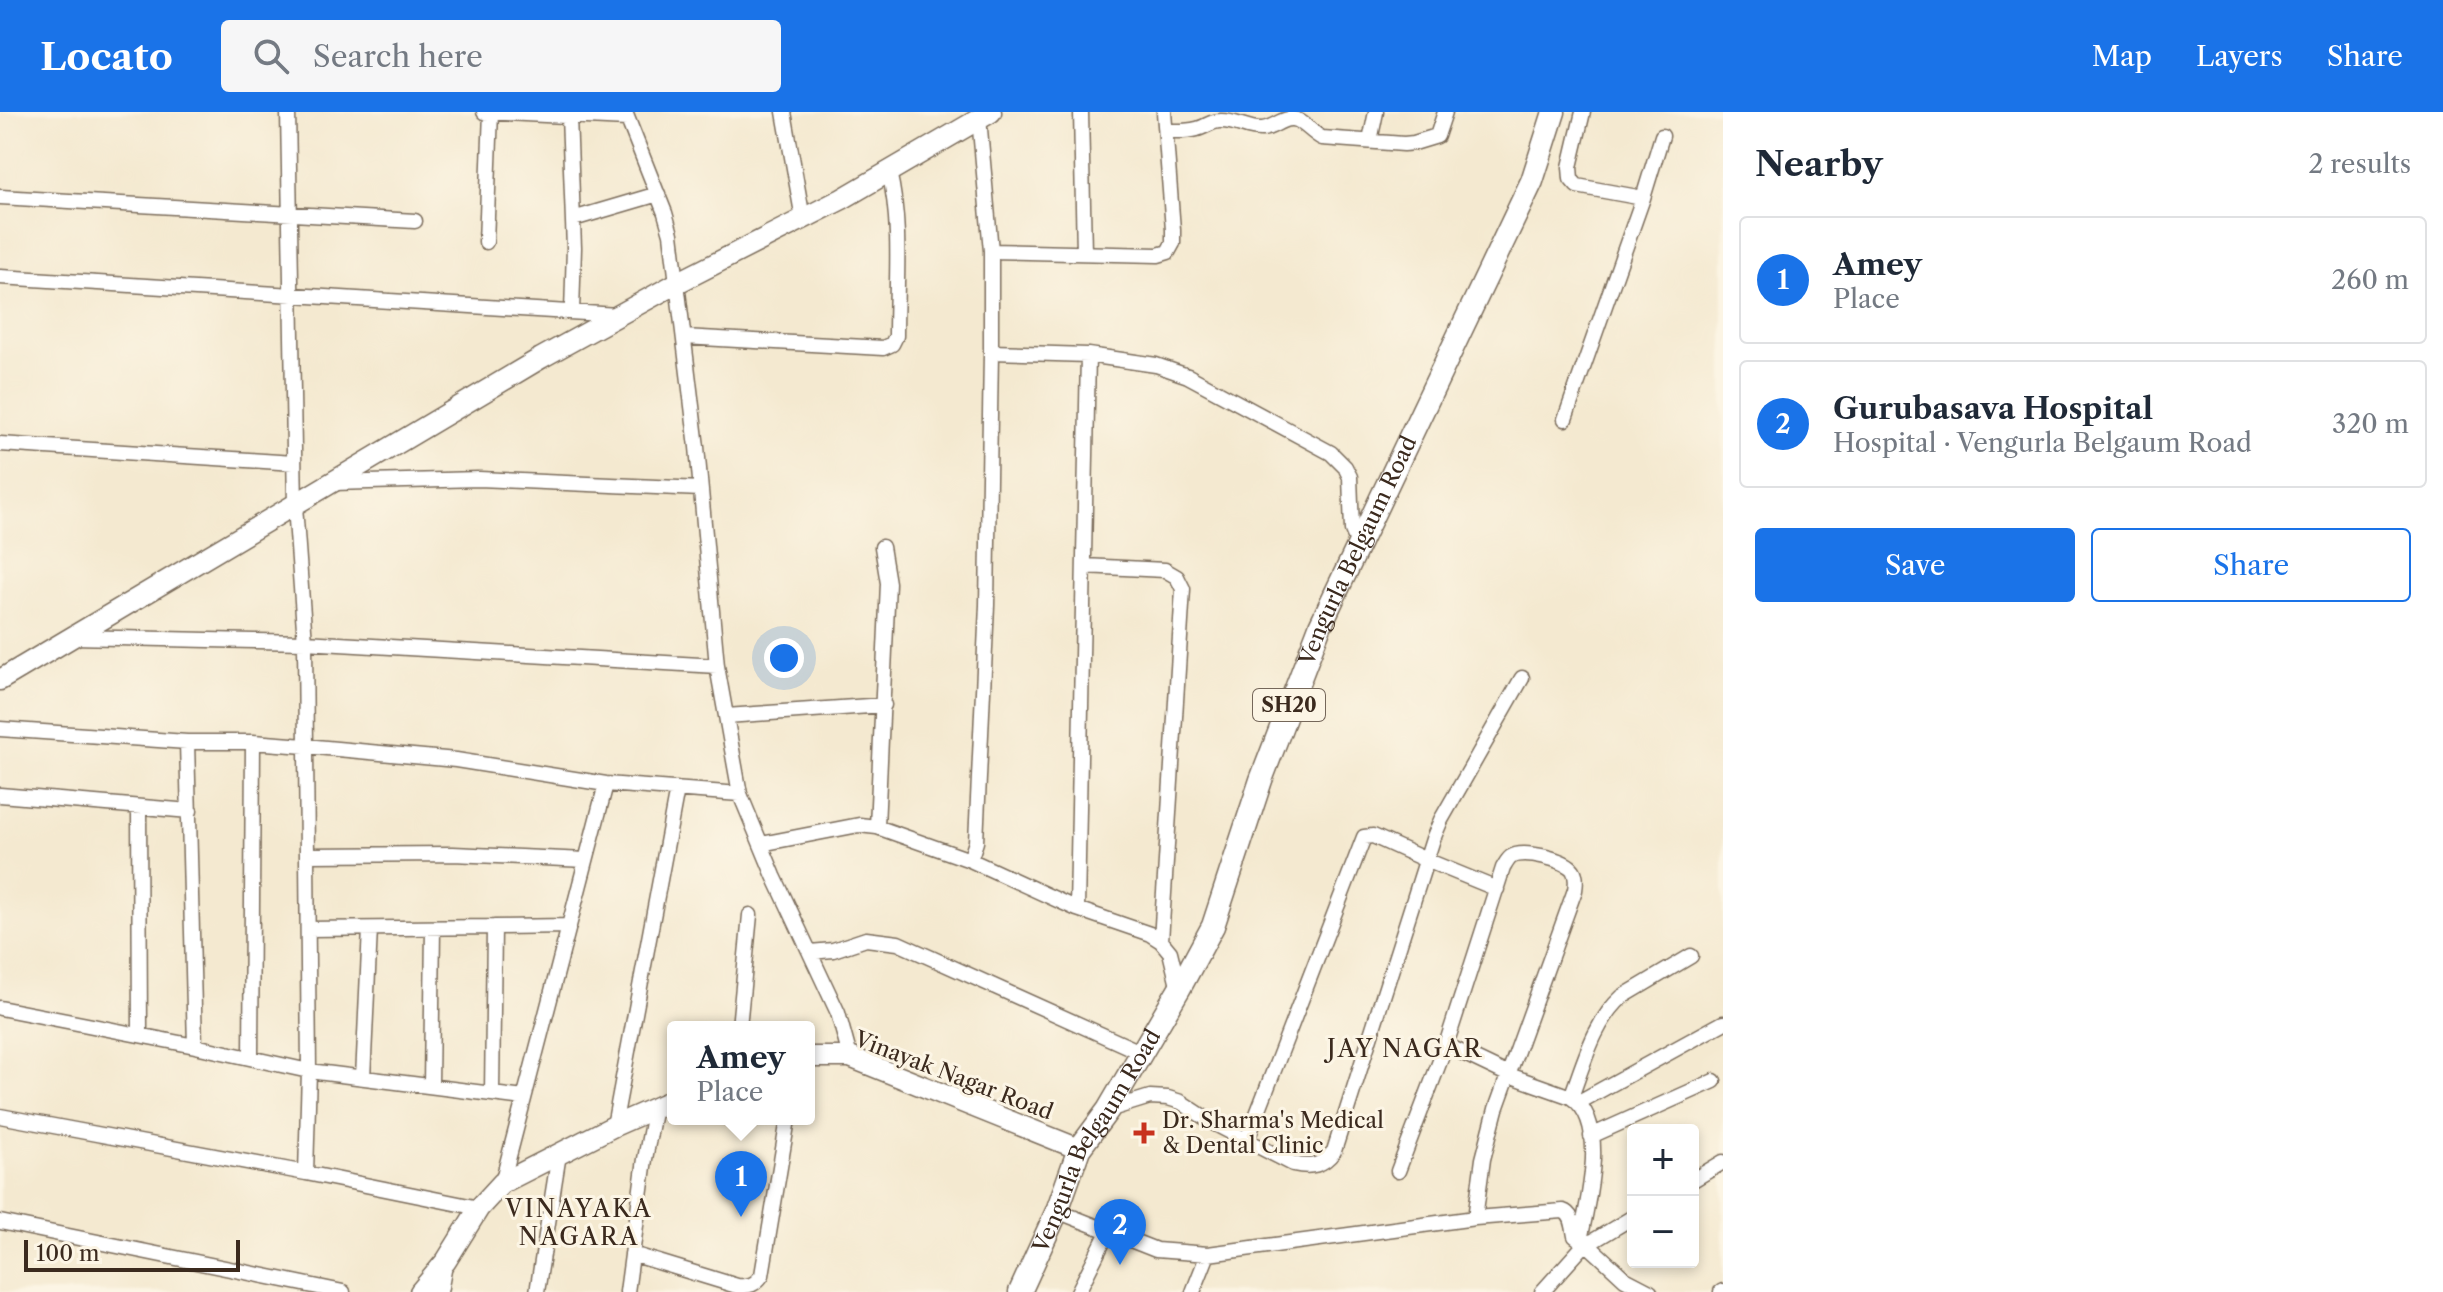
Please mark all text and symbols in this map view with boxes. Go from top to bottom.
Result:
search box [221,20,781,92]
text: Locato [40,33,173,80]
icon: search [249,34,293,78]
text: Search here [313,38,483,75]
text: Map [2092,39,2152,73]
text: Layers [2196,39,2283,73]
text: Share [2327,39,2403,73]
text: Nearby [1755,143,1883,185]
text: 2 results [2308,148,2411,180]
text: Amey [1833,246,1922,283]
text: 1 [1777,264,1789,296]
text: 260 m [2331,264,2409,296]
text: Place [1833,283,1900,315]
text: Gurubasava Hospital [1833,390,2153,427]
text: 2 [1775,408,1791,440]
text: 320 m [2332,408,2409,440]
text: Hospital · Vengurla Belgaum Road [1833,427,2252,459]
street label: Vengurla Belgaum Road [1293,432,1423,670]
button: Save [1755,528,2075,602]
button: Share [2091,528,2411,602]
your location [764,638,804,678]
road number: SH20 [1253,689,1325,721]
popup [667,1021,815,1125]
street label: Vengurla Belgaum Road [1026,1024,1166,1258]
street label: Vinayak Nagar Road [850,1025,1057,1126]
district label: JAY NAGAR [1323,1034,1483,1063]
text: Amey [697,1039,785,1076]
text: Place [697,1076,763,1108]
place label: Dr. Sharma's Medical & Dental Clinic [1162,1107,1384,1159]
marker: Dr. Sharma's Medical & Dental Clinic [1133,1122,1155,1144]
map controls [1627,1124,1699,1268]
button: + [1627,1124,1699,1196]
pin: 1 [715,1151,767,1217]
district label: VINAYAKA NAGARA [504,1194,653,1251]
button: − [1627,1196,1699,1268]
pin: 2 [1094,1199,1146,1265]
scale bar [24,1236,240,1272]
text: 100 m [36,1240,99,1267]

